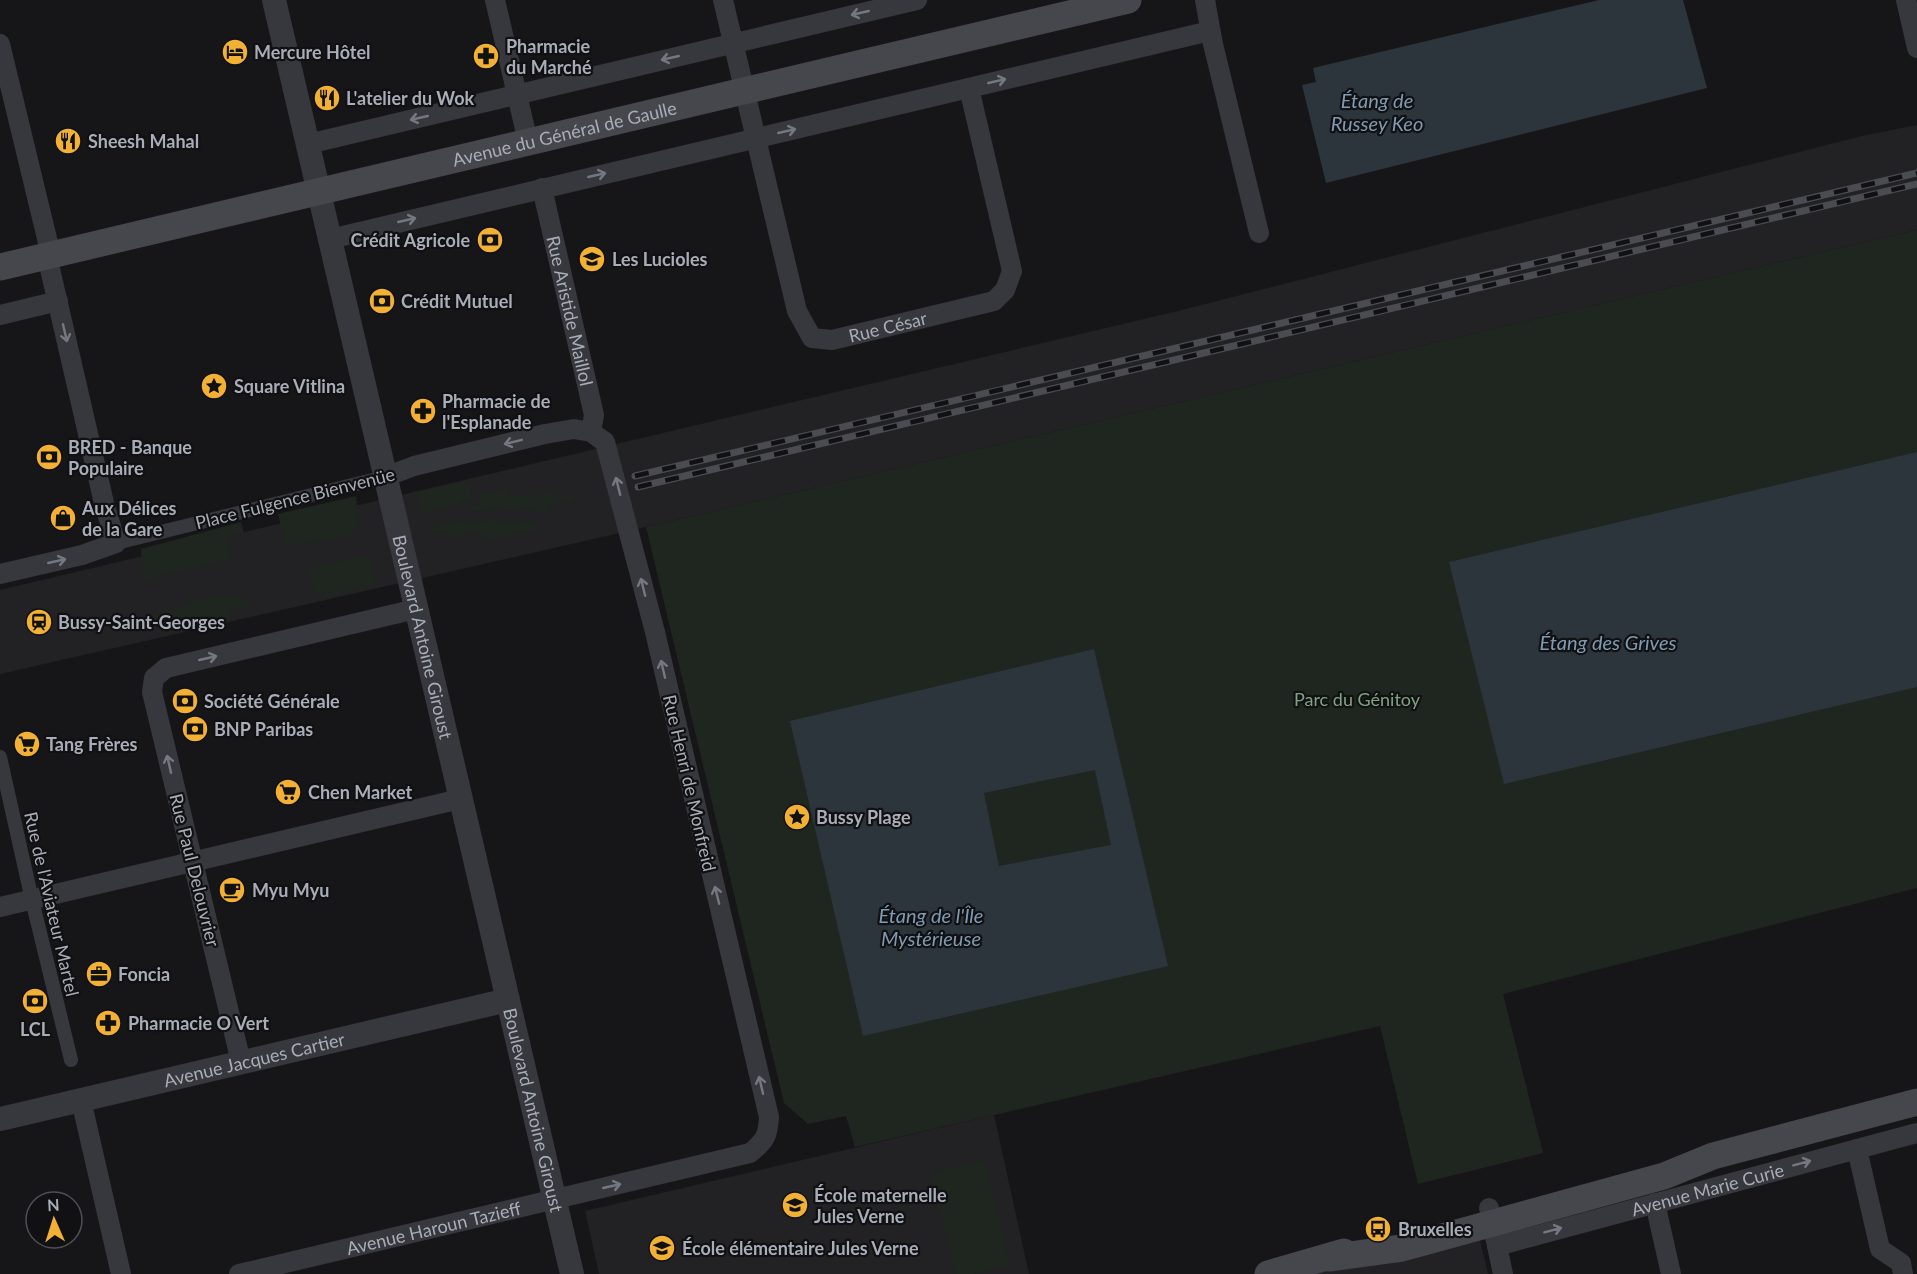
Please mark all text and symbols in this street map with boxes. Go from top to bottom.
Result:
one-way arrow [851,8,870,20]
place label: Pharmacie du Marché [506,35,592,78]
hotel icon: Mercure Hôtel [220,37,250,67]
place label: Mercure Hôtel [254,41,371,63]
pharmacy icon: Pharmacie du Marché [471,41,501,71]
one-way arrow [661,53,680,65]
one-way arrow [987,75,1006,86]
restaurant icon: L'atelier du Wok [312,83,342,113]
place label: L'atelier du Wok [346,87,474,109]
water label: Étang de Russey Keo [1331,88,1423,135]
street label: Avenue du Général de Gaulle [450,96,679,171]
one-way arrow [410,112,429,124]
one-way arrow [777,124,796,136]
restaurant icon: Sheesh Mahal [53,126,83,156]
place label: Sheesh Mahal [88,130,199,152]
one-way arrow [587,169,606,181]
one-way arrow [397,214,416,226]
bank icon: Crédit Agricole [475,225,505,255]
place label: Crédit Agricole [351,229,470,251]
street label: Rue Aristide Maillol [542,234,598,388]
school or university icon: Les Lucioles [577,244,607,274]
place label: Les Lucioles [612,248,708,270]
bank icon: Crédit Mutuel [367,286,397,316]
place label: Crédit Mutuel [401,290,513,312]
street label: Rue César [846,306,930,347]
one-way arrow [60,323,72,342]
place icon: Square Vitlina [199,371,229,401]
place label: Square Vitlina [234,375,345,397]
place label: Pharmacie de l'Esplanade [442,390,551,433]
pharmacy icon: Pharmacie de l'Esplanade [408,396,438,426]
place label: BRED - Banque Populaire [68,436,192,479]
one-way arrow [504,436,523,448]
bank icon: BRED - Banque Populaire [34,442,64,472]
street label: Place Fulgence Bienvenüe [193,463,397,533]
one-way arrow [611,477,623,496]
place label: Aux Délices de la Gare [81,497,177,540]
shop icon: Aux Délices de la Gare [48,503,78,533]
street label: Boulevard Antoine Giroust [388,533,458,742]
one-way arrow [47,554,66,566]
one-way arrow [637,578,649,597]
station icon: Bussy-Saint-Georges [24,607,54,637]
place label: Bussy-Saint-Georges [58,611,225,633]
water label: Étang des Grives [1540,630,1677,654]
one-way arrow [198,652,217,663]
one-way arrow [657,660,669,679]
bank icon: Société Générale [170,686,200,716]
park label: Parc du Génitoy [1294,688,1421,710]
place label: Société Générale [204,690,340,712]
street label: Rue Henri de Monfreid [659,692,721,874]
bank icon: BNP Paribas [180,714,210,744]
place label: BNP Paribas [214,718,313,740]
supermarket icon: Tang Frères [12,729,42,759]
place label: Tang Frères [46,733,138,755]
one-way arrow [163,755,175,774]
supermarket icon: Chen Market [273,777,303,807]
place label: Chen Market [308,781,412,803]
street label: Rue Paul Delouvrier [165,791,225,949]
place icon: Bussy Plage [782,802,812,832]
place label: Bussy Plage [816,806,911,828]
street label: Rue de l'Aviateur Martel [20,810,84,998]
cafe icon: Myu Myu [217,875,247,905]
place label: Myu Myu [252,879,329,901]
one-way arrow [710,885,722,904]
water label: Étang de l'Île Mystérieuse [879,903,983,950]
office icon: Foncia [84,959,114,989]
place label: Foncia [118,963,170,985]
bank icon: LCL [20,986,50,1016]
street label: Boulevard Antoine Giroust [499,1006,568,1215]
pharmacy icon: Pharmacie O Vert [93,1008,123,1038]
place label: Pharmacie O Vert [128,1012,269,1034]
place label: LCL [20,1018,51,1040]
street label: Avenue Jacques Cartier [161,1028,347,1091]
one-way arrow [754,1075,766,1094]
one-way arrow [1793,1157,1812,1169]
street label: Avenue Marie Curie [1629,1158,1786,1220]
one-way arrow [602,1179,621,1191]
place label: École maternelle Jules Verne [814,1184,947,1227]
north arrow [24,1190,84,1250]
school or university icon: École maternelle Jules Verne [780,1190,810,1220]
text: N [47,1195,60,1214]
street label: Avenue Haroun Tazieff [344,1197,523,1259]
bus stop icon: Bruxelles [1363,1214,1393,1244]
place label: Bruxelles [1398,1218,1472,1240]
one-way arrow [1543,1224,1562,1236]
school or university icon: École élémentaire Jules Verne [647,1233,677,1263]
place label: École élémentaire Jules Verne [682,1237,919,1259]

